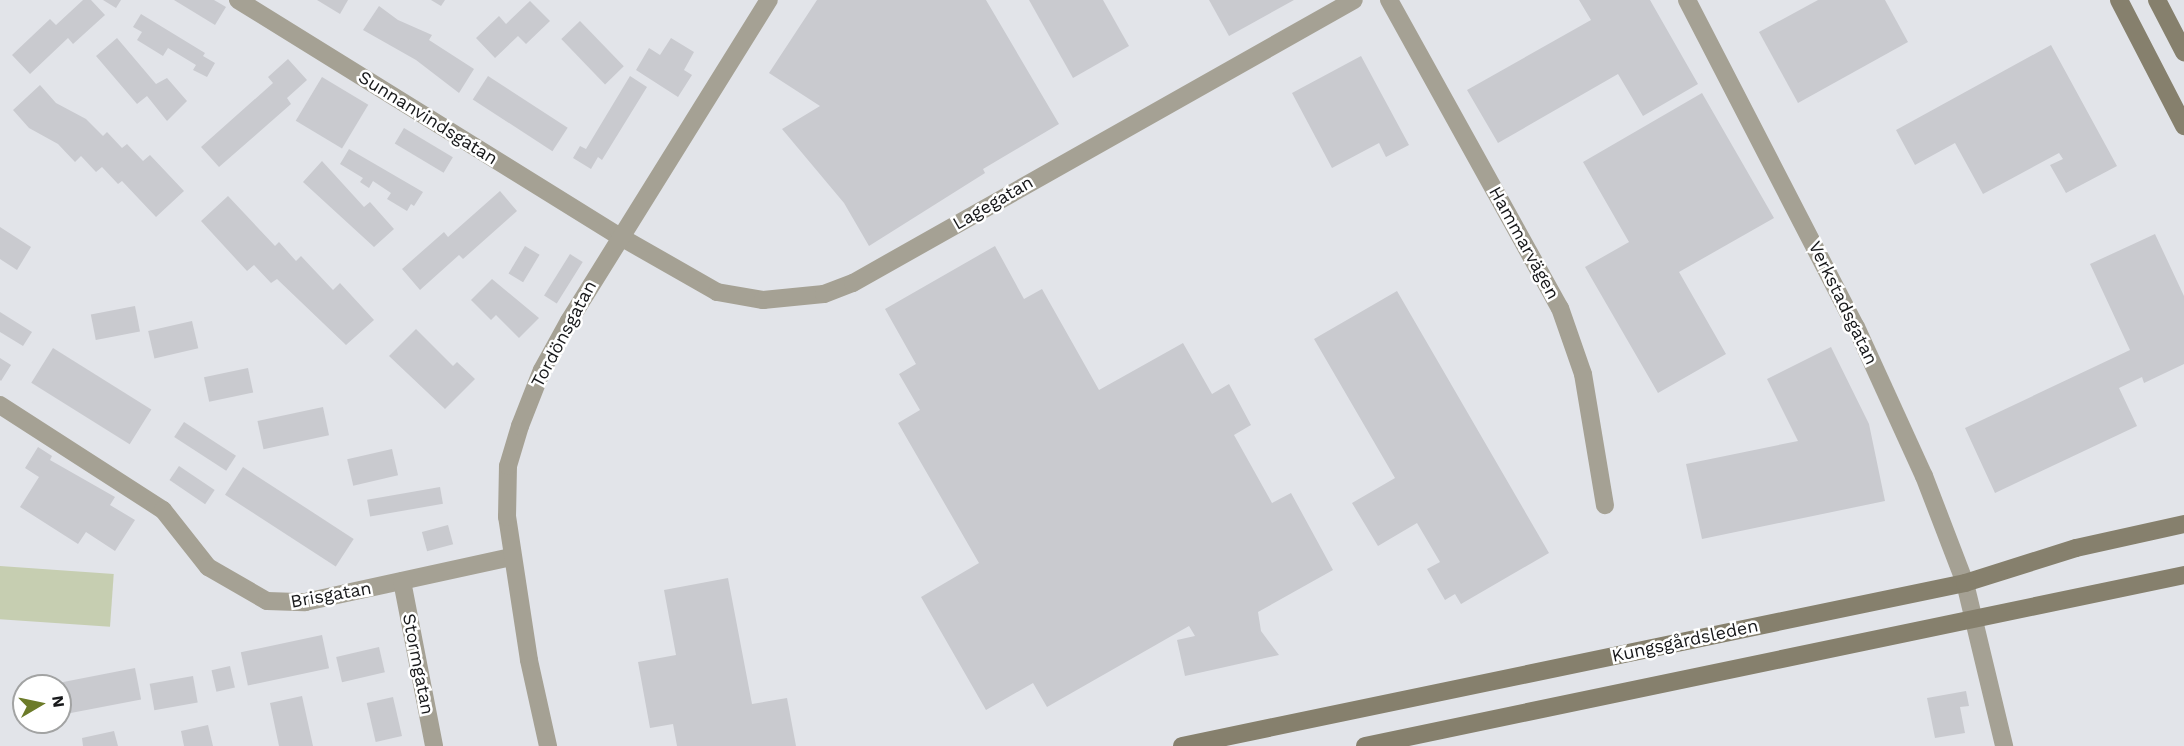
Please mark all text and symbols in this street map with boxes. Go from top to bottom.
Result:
street label: Sunnanvindsgatan [354,66,502,170]
street label: Lagegatan [949,171,1037,235]
street label: Hammarvägen [1484,183,1564,303]
street label: Verkstadsgatan [1804,238,1882,368]
street label: Tordönsgatan [527,277,601,391]
street label: Brisgatan [289,577,373,613]
street label: Stormgatan [398,612,438,716]
street label: Kungsgårdsleden [1610,615,1760,667]
north arrow [12,674,72,734]
text: N [48,694,69,709]

